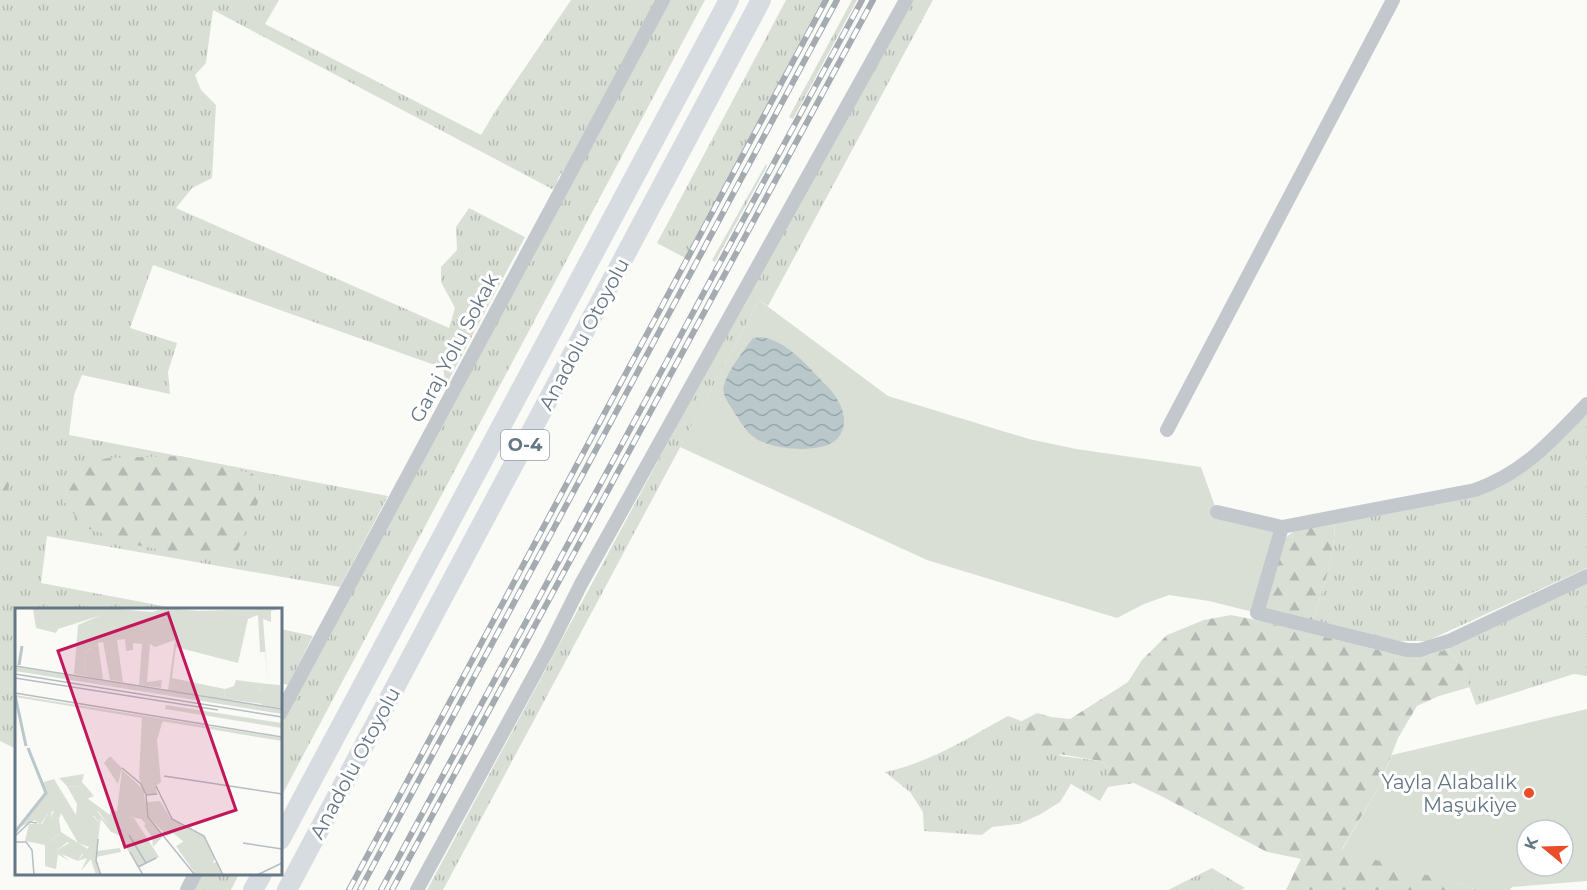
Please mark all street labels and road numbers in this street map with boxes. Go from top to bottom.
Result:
street label: Anadolu Otoyolu [534,254,634,414]
street label: Garaj Yolu Sokak [405,269,503,427]
road number: O-4 [501,430,549,460]
street label: Anadolu Otoyolu [305,683,405,843]

